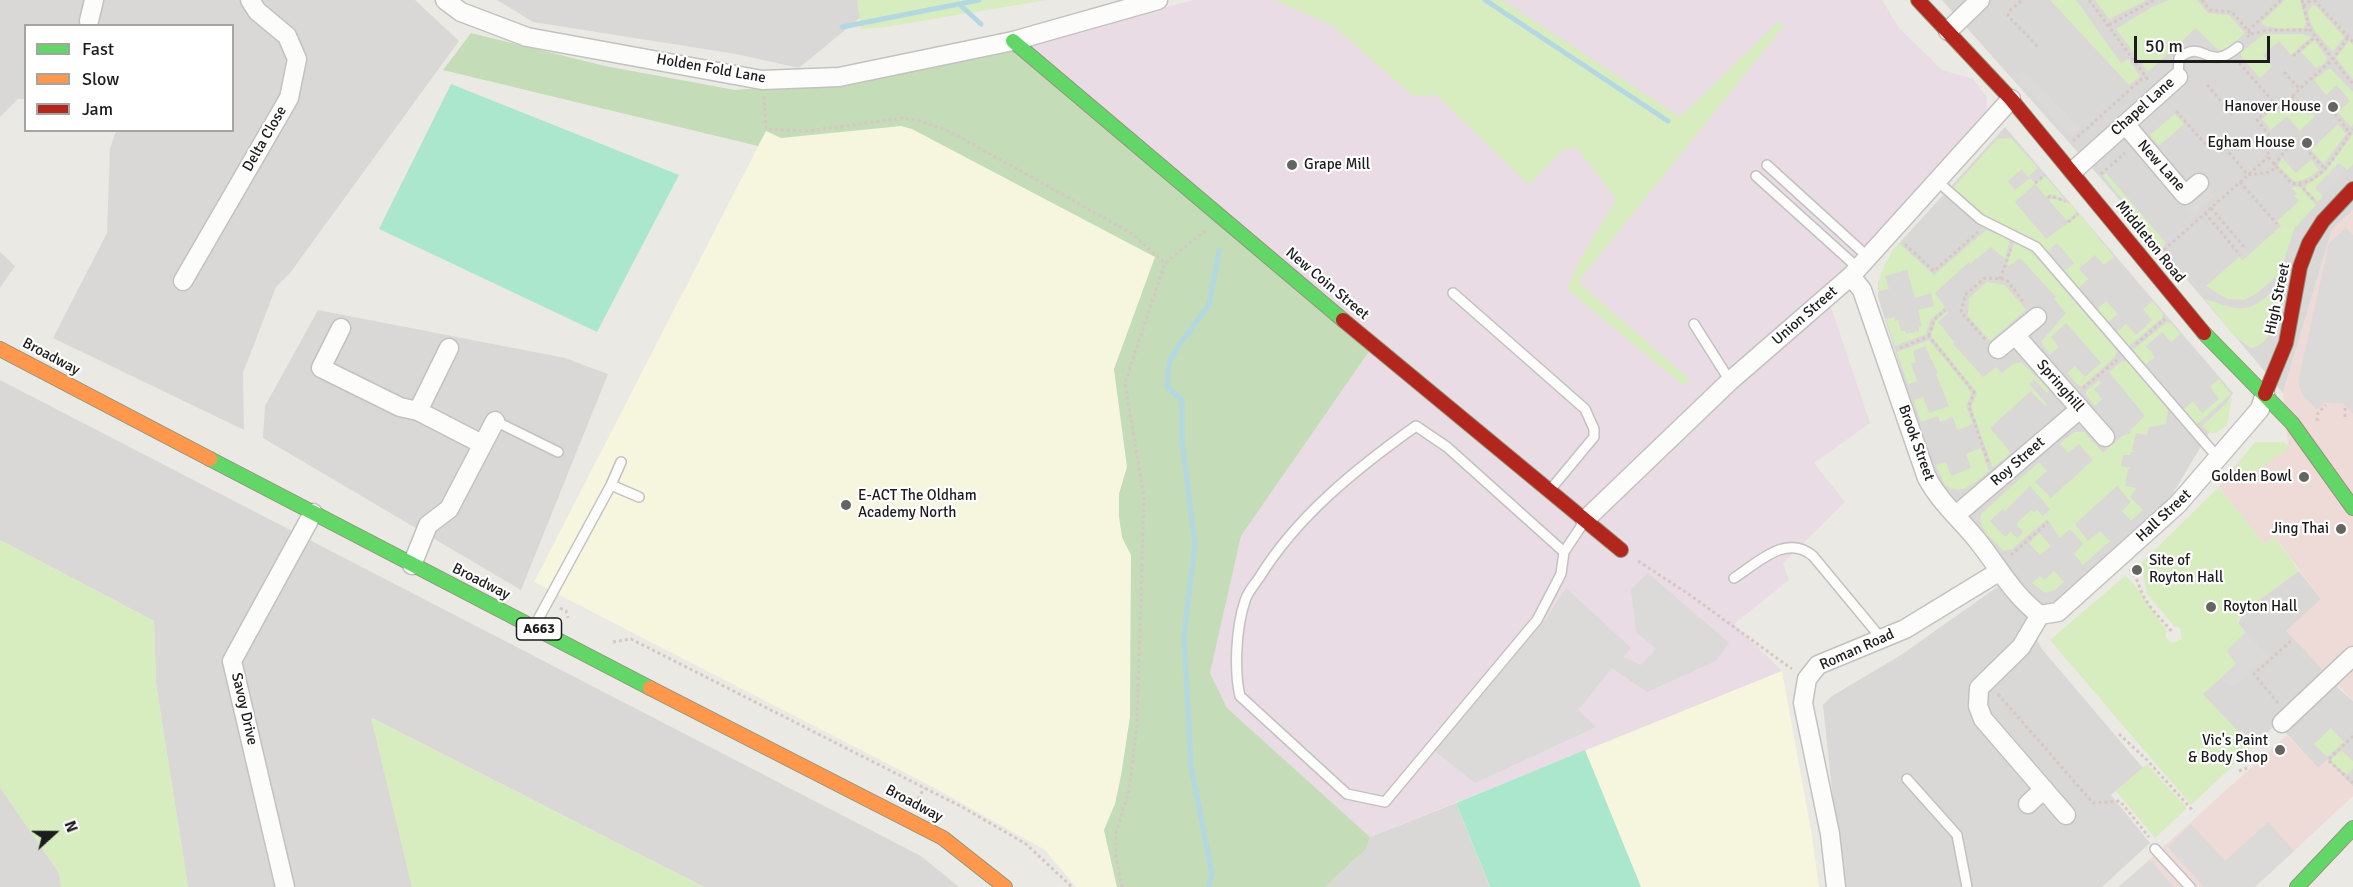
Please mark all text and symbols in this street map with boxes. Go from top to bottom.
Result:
legend [24,24,234,132]
scale bar [2137,24,2274,62]
text: 50 m [2145,35,2183,57]
text: Fast [82,38,114,60]
street label: Holden Fold Lane [655,51,767,87]
text: Slow [82,68,119,90]
street label: Chapel Lane [2108,74,2178,140]
text: Jam [82,98,113,120]
place label: Hanover House [2224,98,2321,116]
marker: Hanover House [2326,100,2340,114]
street label: Delta Close [239,103,291,175]
place label: Egham House [2208,134,2295,152]
marker: Egham House [2300,136,2314,150]
street label: New Lane [2133,137,2189,195]
place label: Grape Mill [1304,156,1370,174]
marker: Grape Mill [1285,158,1299,172]
street label: Middleton Road [2111,197,2189,287]
street label: New Coin Street [1282,244,1372,324]
street label: High Street [2262,262,2294,336]
street label: Union Street [1769,283,1841,349]
street label: Broadway [19,334,83,380]
street label: Springhill [2033,356,2087,416]
street label: Brook Street [1894,403,1938,483]
street label: Roy Street [1987,434,2049,490]
place label: Golden Bowl [2211,468,2292,486]
marker: Golden Bowl [2297,470,2311,484]
street label: Hall Street [2133,486,2195,546]
place label: E-ACT The Oldham Academy North [858,487,977,522]
marker: E-ACT The Oldham Academy North [839,498,853,512]
place label: Jing Thai [2272,520,2329,538]
marker: Jing Thai [2334,522,2348,536]
place label: Site of Royton Hall [2149,552,2223,587]
street label: Broadway [449,560,513,604]
marker: Site of Royton Hall [2130,563,2144,577]
place label: Royton Hall [2223,598,2297,616]
marker: Royton Hall [2204,600,2218,614]
road number: A663 [516,618,562,640]
street label: Roman Road [1817,626,1897,674]
street label: Savoy Drive [227,671,261,747]
place label: Vic's Paint & Body Shop [2188,732,2268,767]
marker: Vic's Paint & Body Shop [2273,743,2287,757]
street label: Broadway [882,781,946,827]
north arrow [24,803,84,863]
text: N [59,818,82,835]

